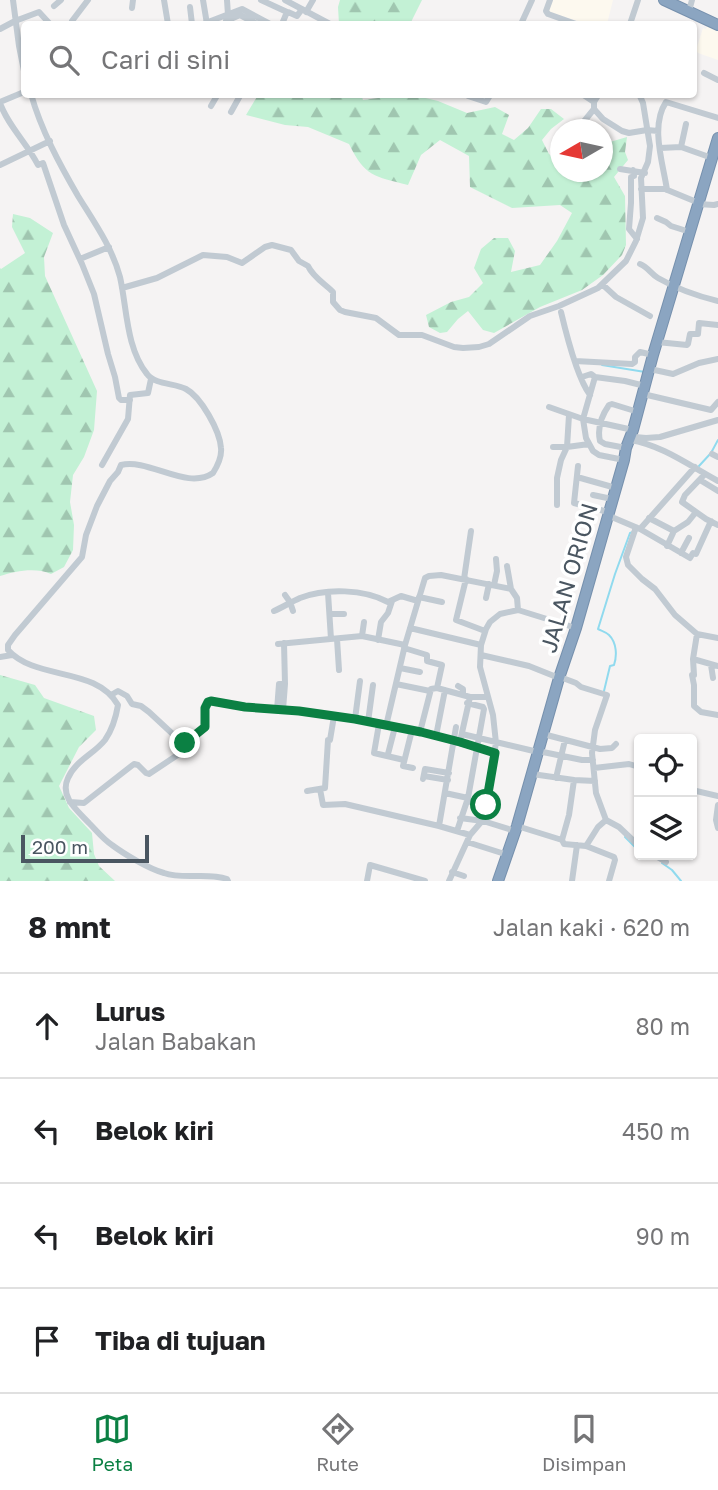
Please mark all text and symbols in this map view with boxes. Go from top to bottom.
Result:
search box [21,21,697,98]
icon: search [45,41,83,79]
text: Cari di sini [101,44,230,75]
north arrow [550,119,613,182]
street label: JALAN ORION [533,500,603,656]
route end [169,727,200,758]
map controls [634,734,697,860]
button: locate [634,734,697,797]
route start [470,789,501,820]
button: layers [634,797,697,860]
scale bar [21,832,149,864]
text: 200 m [32,835,88,858]
text: 8 mnt [28,909,111,945]
text: Jalan kaki · 620 m [493,913,690,941]
text: Lurus [95,996,165,1027]
icon: ahead [28,1007,66,1045]
text: 80 m [636,1012,690,1040]
text: Jalan Babakan [95,1027,256,1055]
icon: left [28,1112,66,1150]
text: Belok kiri [95,1115,214,1146]
text: 450 m [622,1117,690,1145]
icon: left [28,1217,66,1255]
text: Belok kiri [95,1220,214,1251]
text: 90 m [636,1222,690,1250]
icon: arrive [28,1322,66,1360]
text: Tiba di tujuan [95,1325,265,1356]
tab: Peta [92,1410,133,1475]
tab: Rute [316,1410,359,1475]
tab: Disimpan [542,1410,626,1475]

